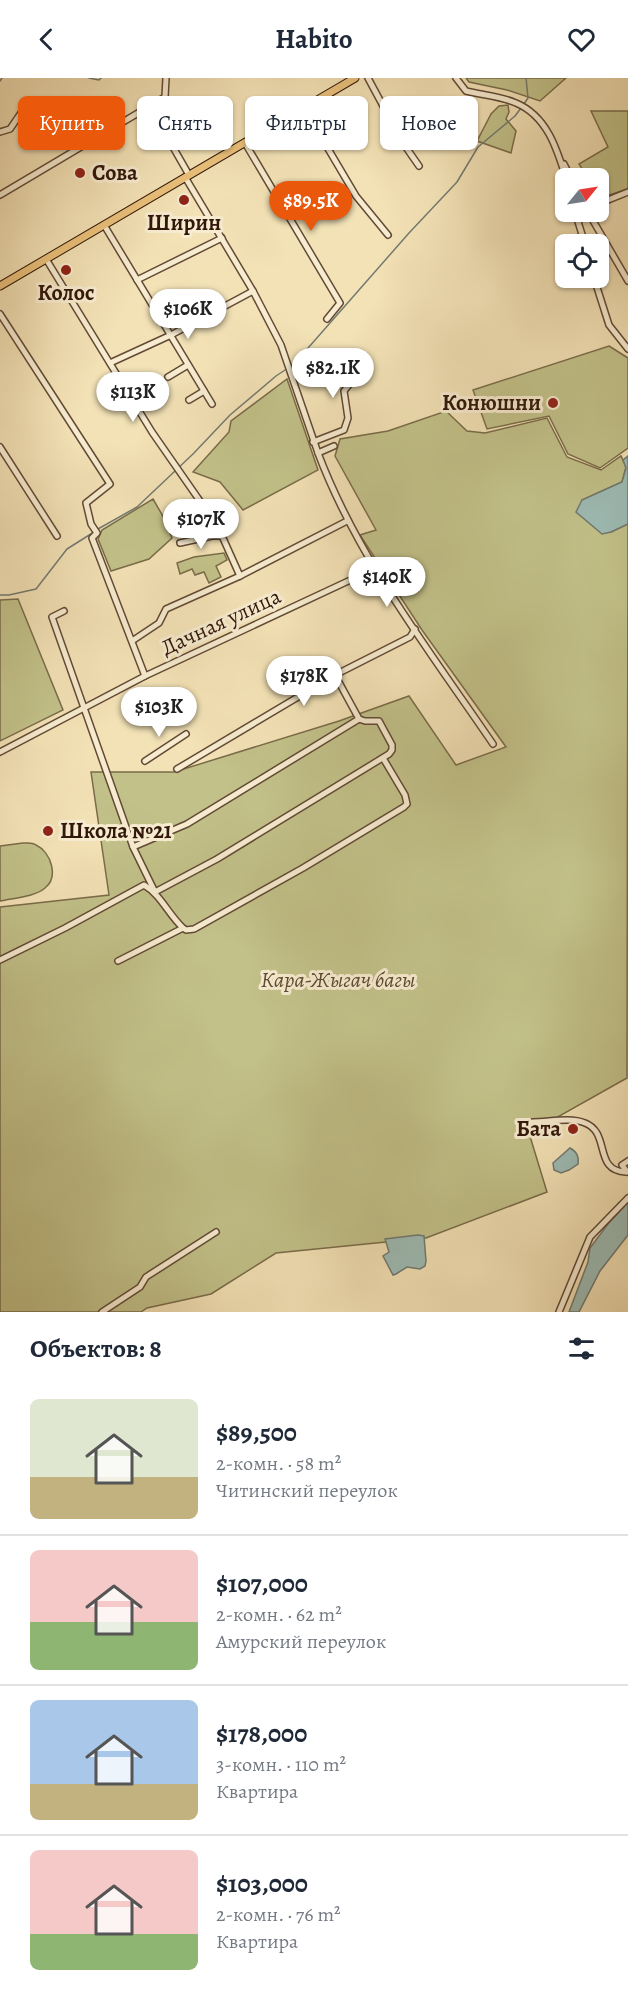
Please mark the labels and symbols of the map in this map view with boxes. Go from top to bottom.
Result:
place label: Сова [92,158,138,188]
marker: Сова [73,166,87,180]
north arrow [555,168,609,222]
pin: $89.5K [262,181,360,232]
marker: Ширин [177,193,191,207]
place label: Ширин [147,208,221,238]
marker: Колос [59,263,73,277]
place label: Колос [38,278,94,308]
pin: $106K [146,289,230,340]
pin: $82.1K [284,348,382,399]
pin: $113K [91,372,175,423]
place label: Конюшни [442,388,541,418]
marker: Конюшни [546,396,560,410]
pin: $107K [159,499,243,550]
pin: $140K [345,557,429,608]
street label: Дачная улица [156,581,286,663]
pin: $178K [262,656,346,707]
pin: $103K [117,687,201,738]
place label: Школа №21 [60,816,172,846]
marker: Школа №21 [41,824,55,838]
park label: Кара-Жыгач багы [261,965,415,995]
place label: Бата [516,1114,562,1144]
marker: Бата [566,1122,580,1136]

